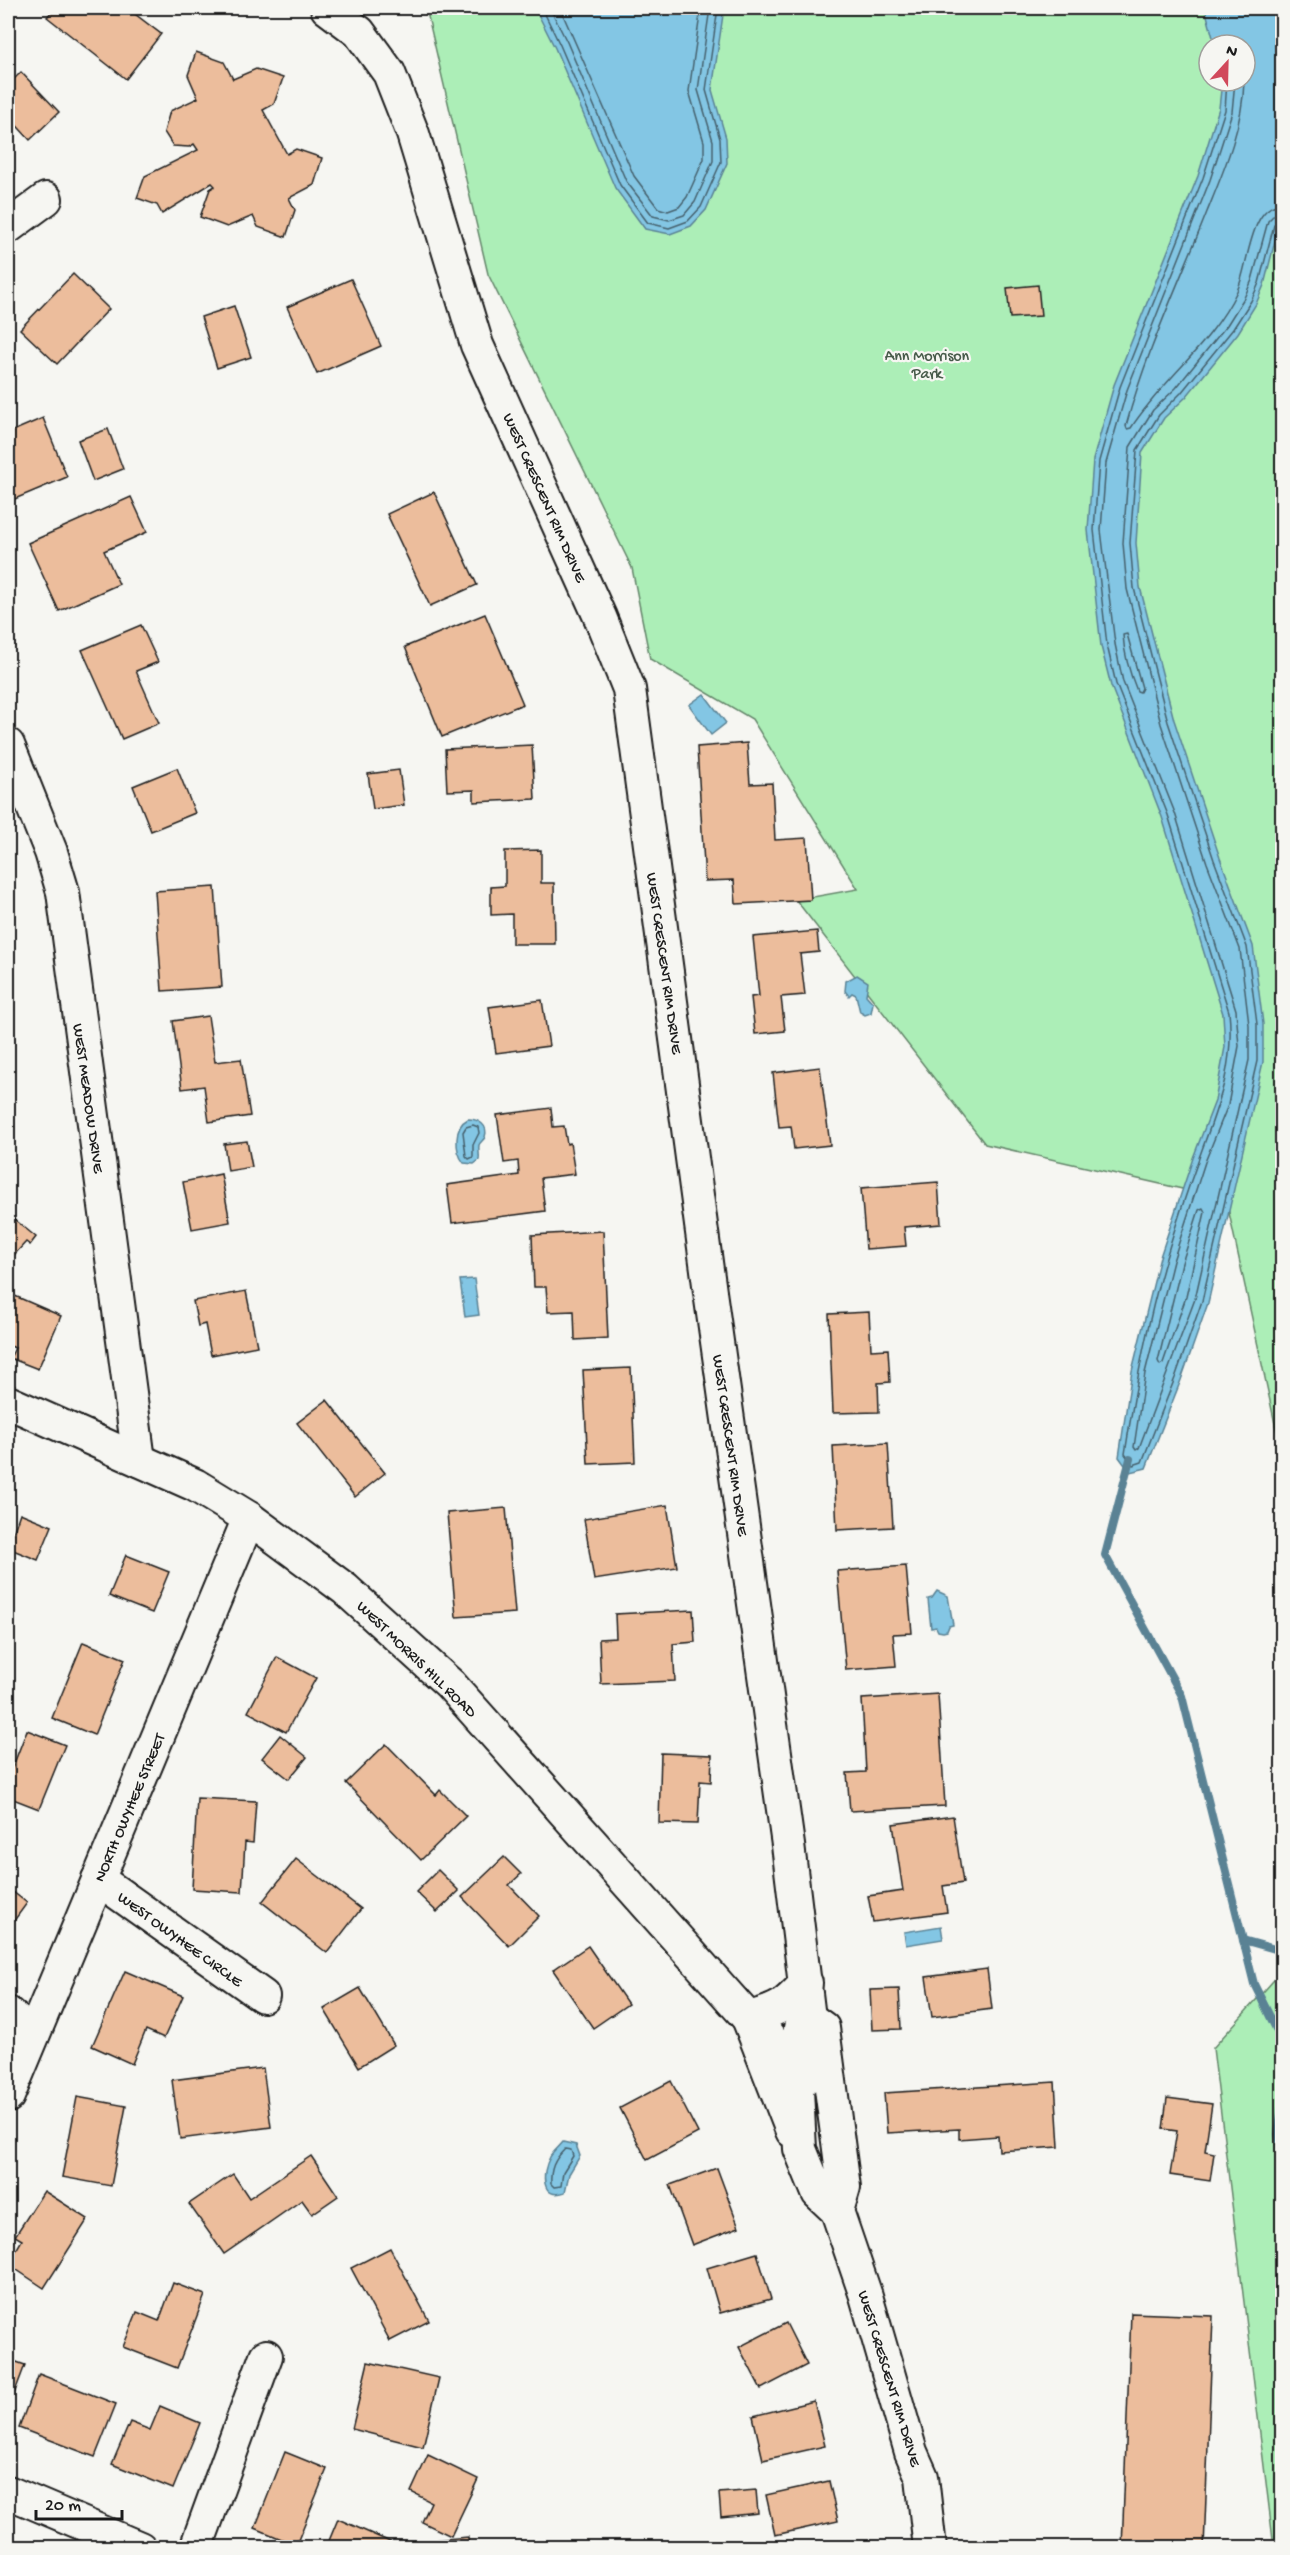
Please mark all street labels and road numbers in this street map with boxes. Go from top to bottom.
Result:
street label: WEST CRESCENT RIM DRIVE [497,411,589,587]
street label: WEST CRESCENT RIM DRIVE [640,872,685,1056]
street label: WEST MEADOW DRIVE [67,1023,107,1175]
street label: WEST CRESCENT RIM DRIVE [706,1354,751,1538]
street label: WEST MORRIS HILL ROAD [351,1598,480,1723]
street label: NORTH OWYHEE STREET [91,1731,171,1885]
street label: WEST OWYHEE CIRCLE [113,1889,246,1993]
street label: WEST CRESCENT RIM DRIVE [852,2289,924,2470]

